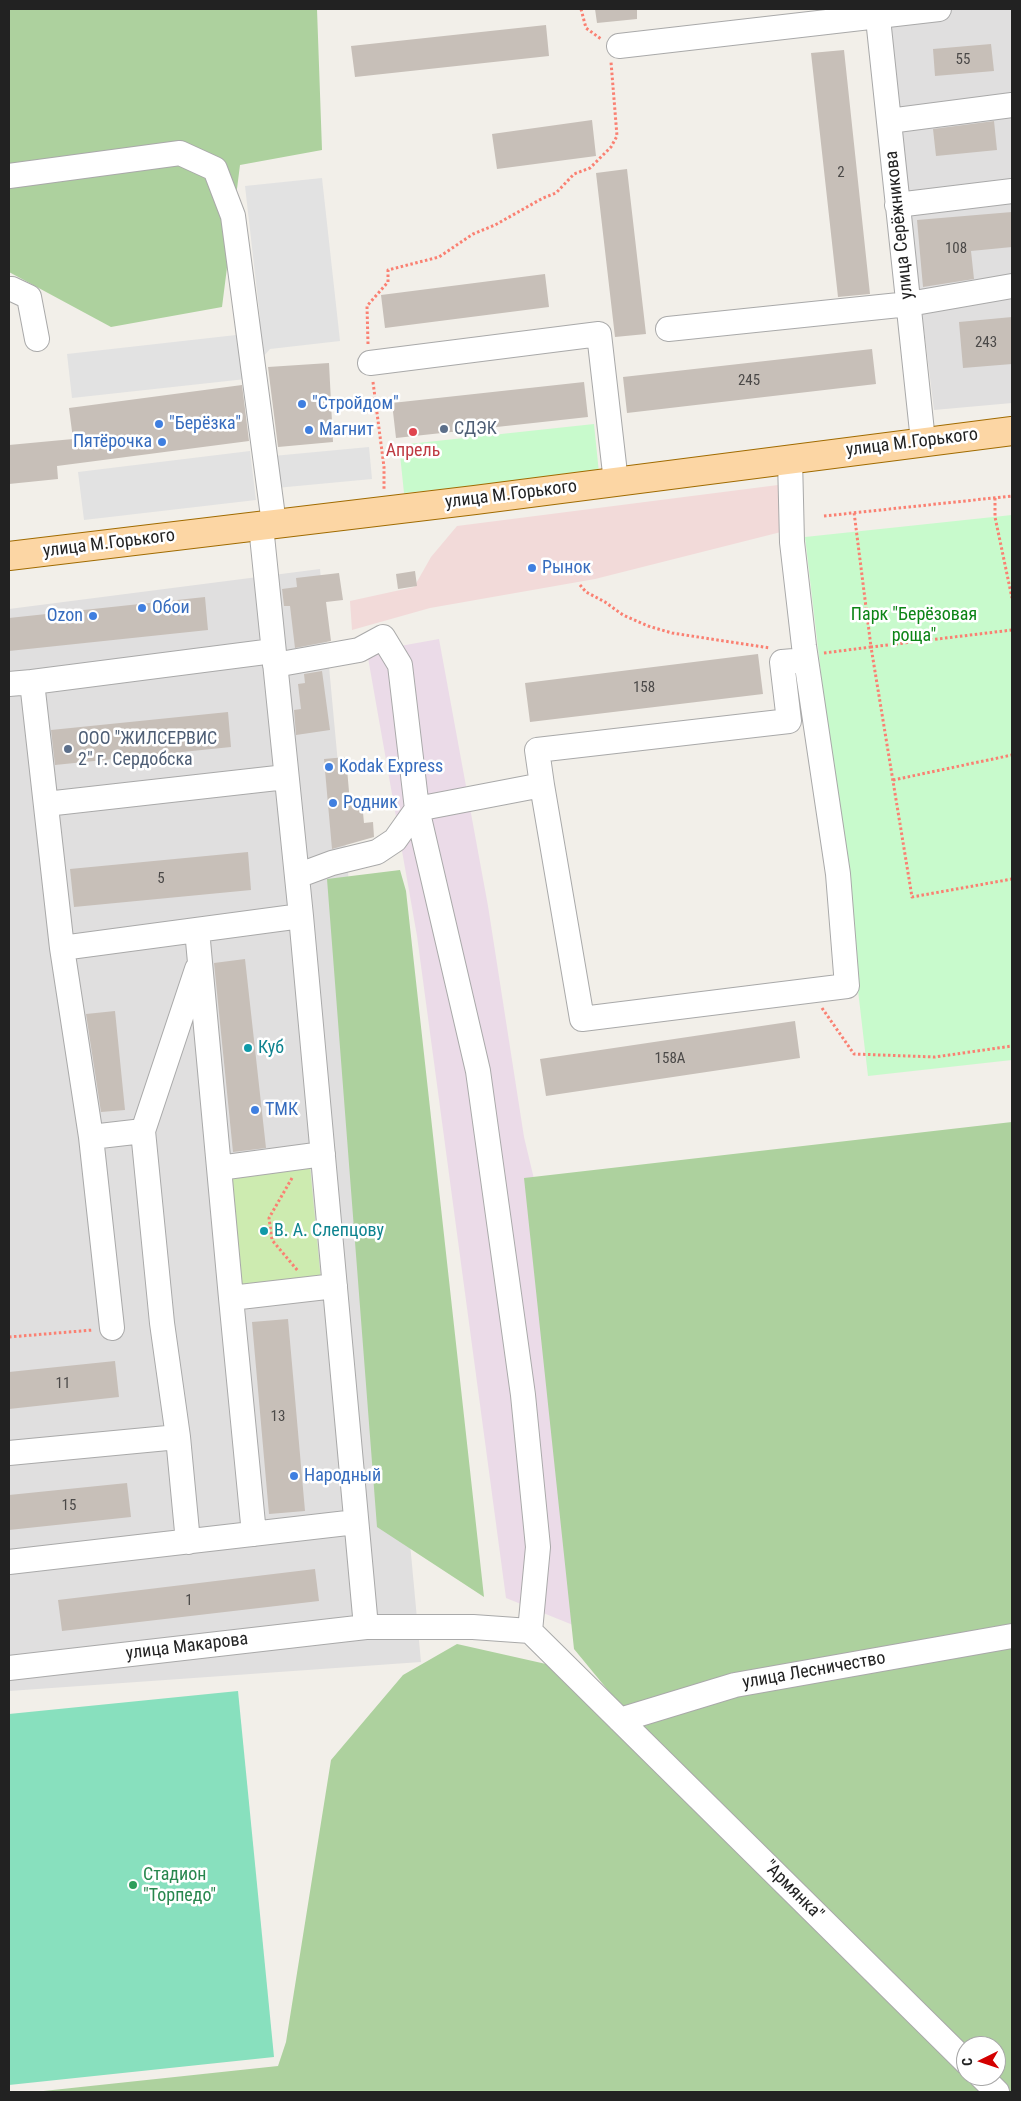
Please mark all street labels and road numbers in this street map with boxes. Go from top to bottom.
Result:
street label: улица Серёжникова [881,150,919,300]
street label: улица М.Горького [845,424,979,462]
street label: улица М.Горького [444,476,578,514]
street label: улица М.Горького [42,525,176,563]
street label: улица Макарова [125,1629,249,1665]
street label: улица Лесничество [741,1648,887,1694]
street label: "Армянка" [759,1857,827,1925]

